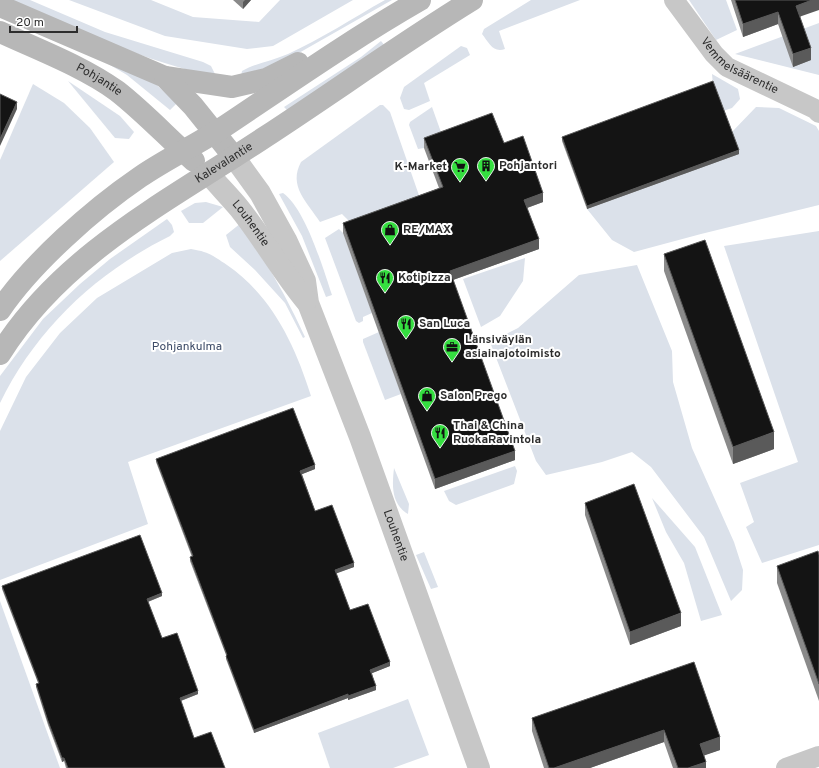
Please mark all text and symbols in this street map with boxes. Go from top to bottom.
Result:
scale bar [10,8,77,34]
text: 20 m [16,15,44,31]
street label: Vemmelsäärentie [696,34,781,98]
street label: Pohjantie [73,60,125,100]
street label: Kalevalantie [192,139,256,188]
building icon: Pohjantori [476,156,496,181]
supermarket icon: K-Market [450,157,470,182]
place label: Pohjantori [499,158,557,174]
place label: K-Market [395,159,447,175]
street label: Louhentie [228,197,273,250]
shop icon: RE/MAX [380,220,400,245]
place label: RE/MAX [403,222,451,238]
restaurant icon: Kotipizza [375,268,395,293]
place label: Kotipizza [398,270,451,286]
restaurant icon: San Luca [396,314,416,339]
place label: San Luca [419,316,470,332]
place label: Länsiväylän asiainajotoimisto [465,332,561,362]
office icon: Länsiväylän asiainajotoimisto [442,337,462,362]
park label: Pohjankulma [152,339,222,355]
shop icon: Salon Prego [417,386,437,411]
place label: Salon Prego [440,388,507,404]
place label: Thai & China RuokaRavintola [453,418,541,448]
restaurant icon: Thai & China RuokaRavintola [430,423,450,448]
street label: Louhentie [379,507,412,564]

